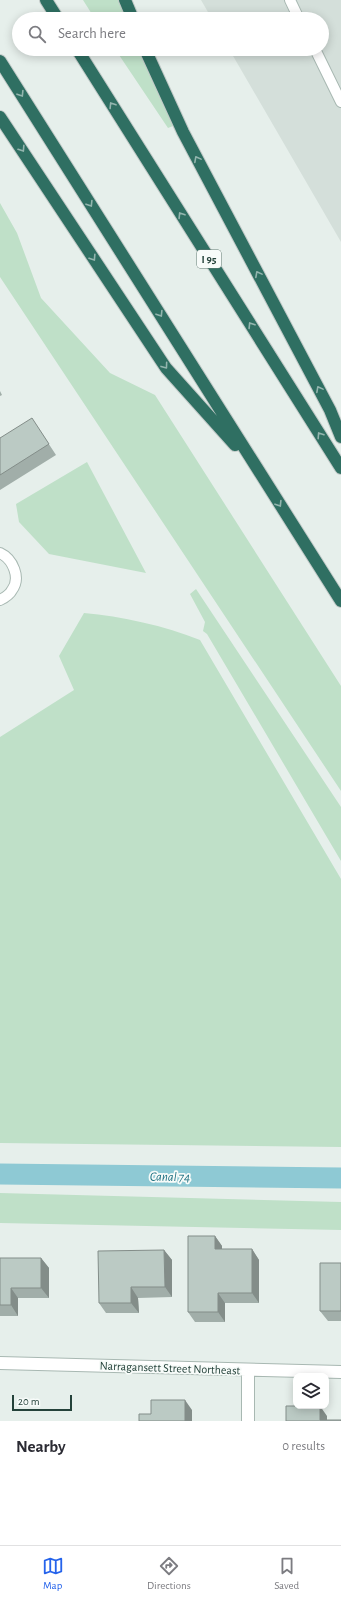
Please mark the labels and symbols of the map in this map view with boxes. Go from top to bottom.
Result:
one-way arrow [16,90,24,97]
one-way arrow [109,102,117,109]
one-way arrow [17,145,24,152]
one-way arrow [194,156,202,164]
one-way arrow [85,200,93,207]
one-way arrow [179,212,186,219]
road number: I 95 [197,250,221,268]
one-way arrow [88,254,96,261]
one-way arrow [255,271,263,279]
one-way arrow [155,310,162,317]
one-way arrow [248,322,255,329]
one-way arrow [160,362,168,369]
one-way arrow [316,386,323,393]
one-way arrow [317,432,325,439]
one-way arrow [275,499,282,506]
water label: Canal 74 [150,1171,190,1184]
street label: Narragansett Street Northeast [99,1360,241,1376]
scale bar [12,1393,72,1412]

